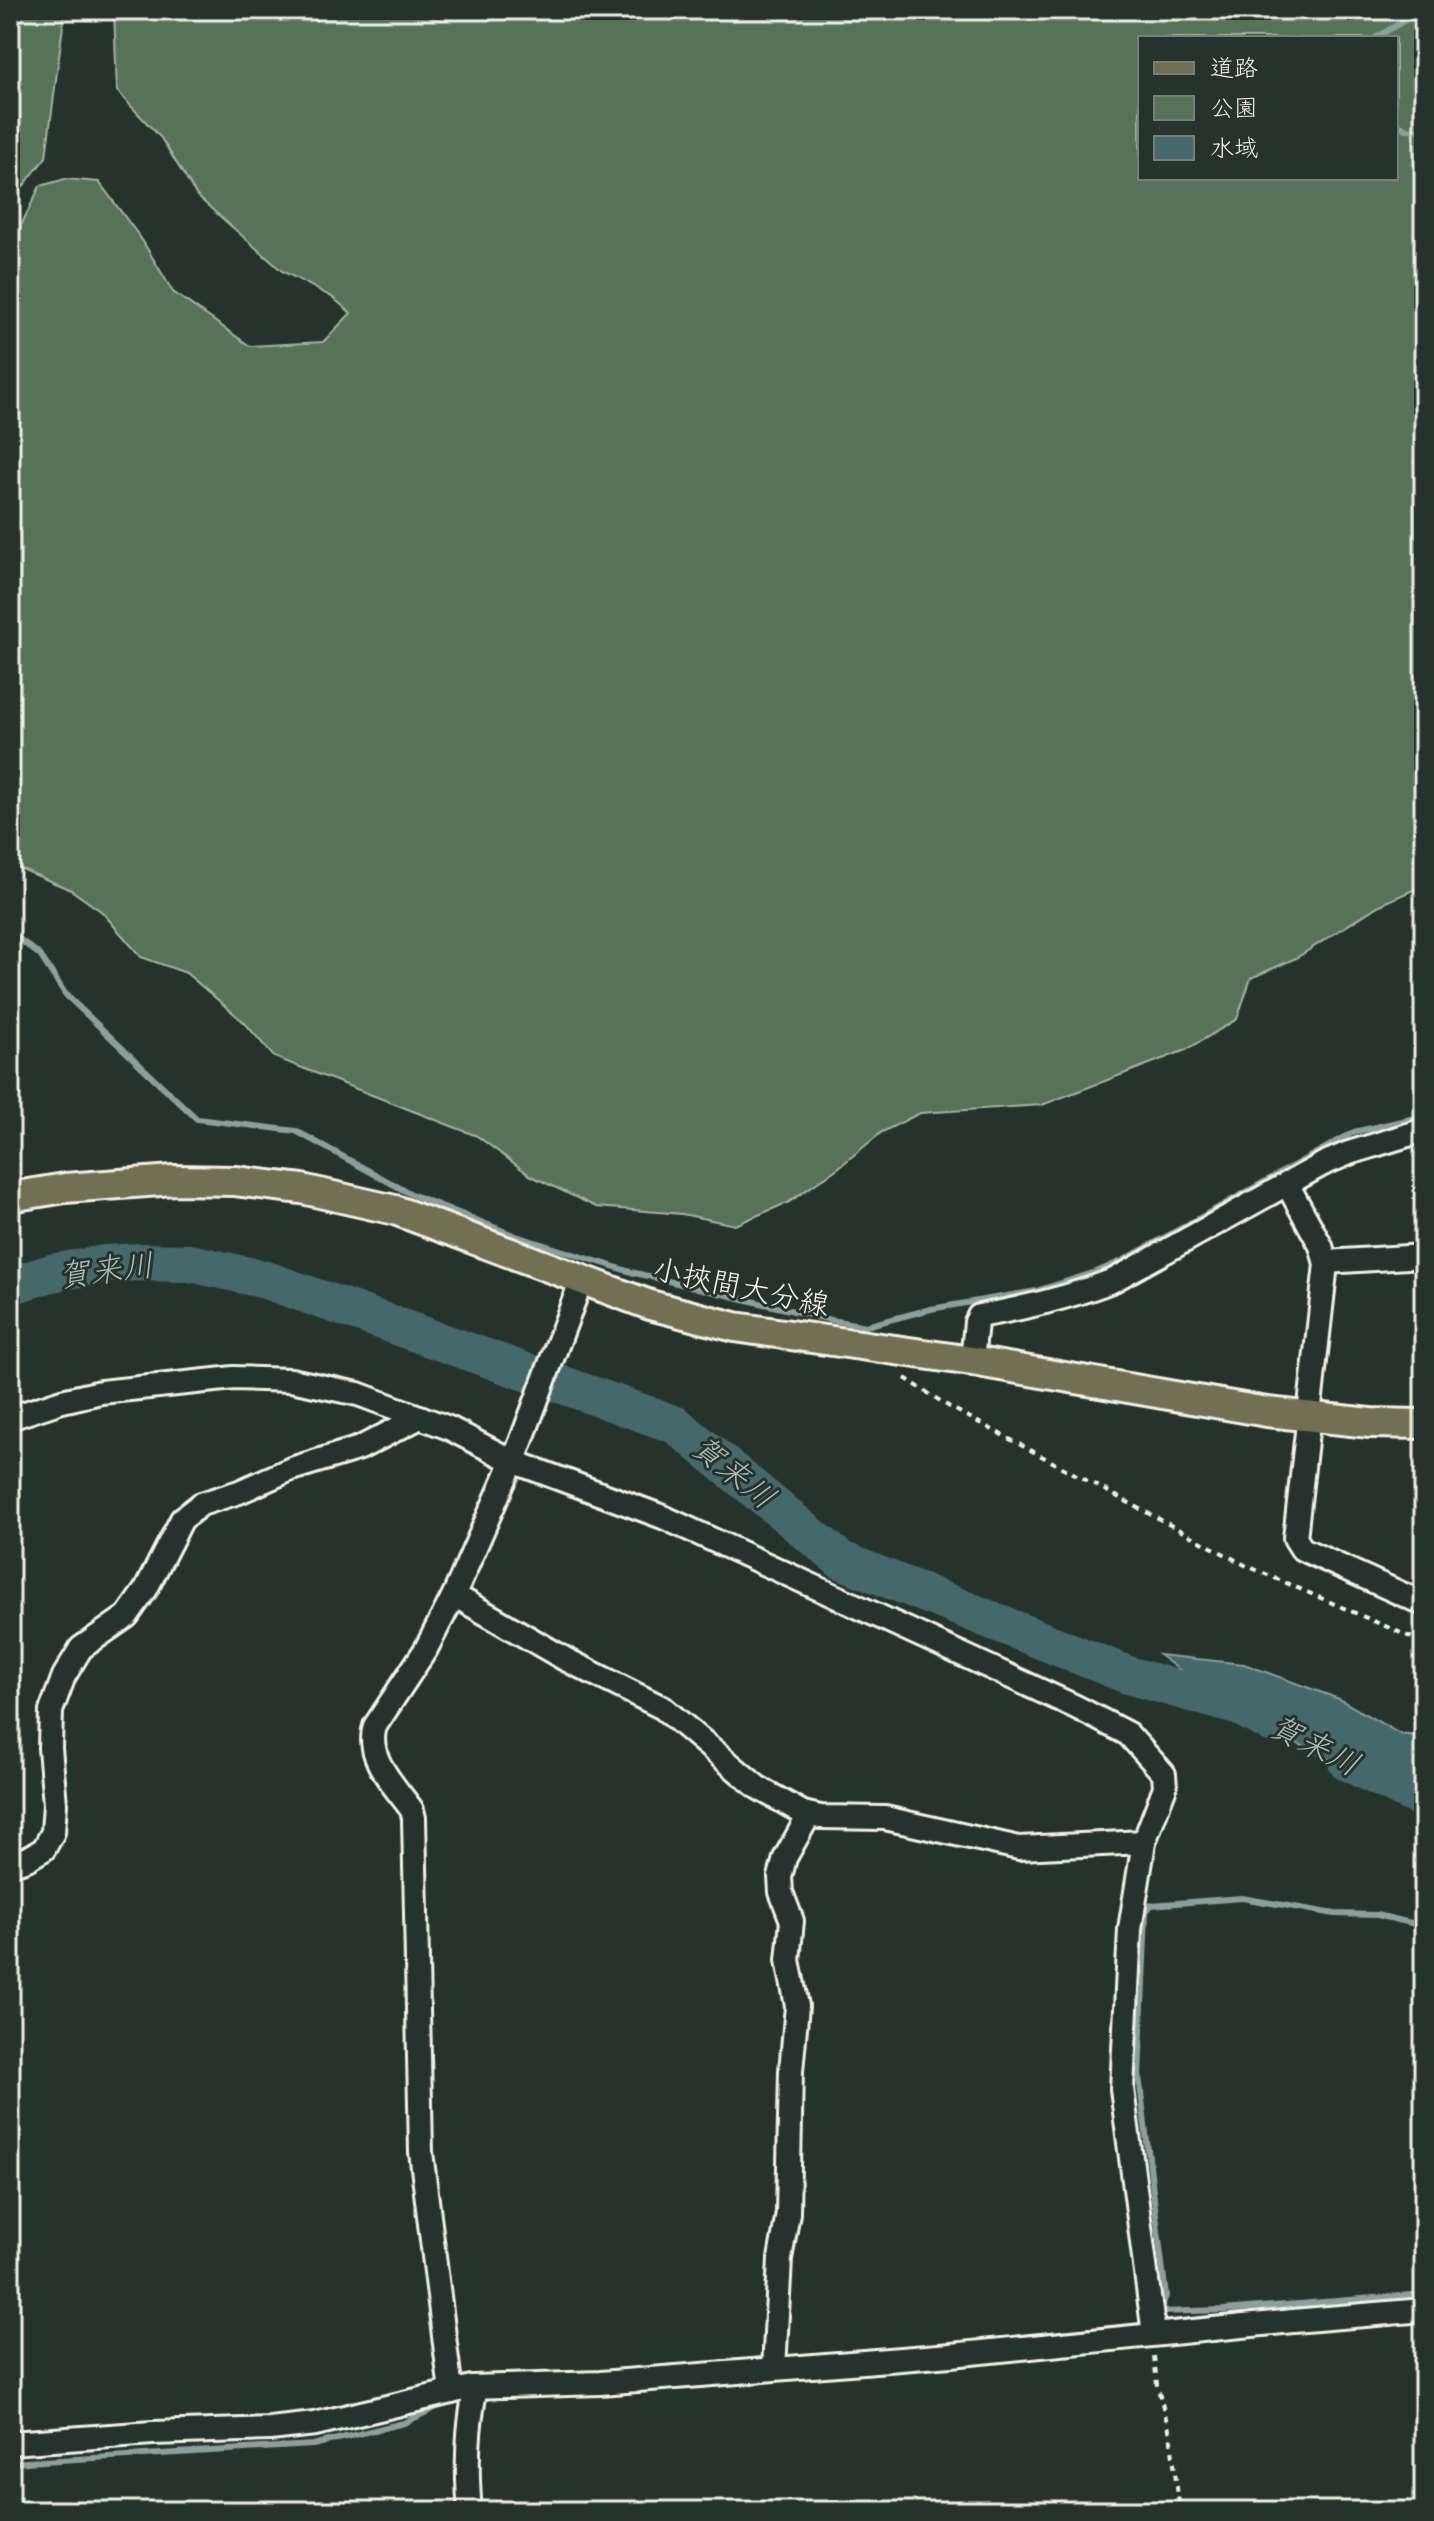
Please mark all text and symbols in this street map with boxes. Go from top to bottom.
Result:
legend [1138,36,1398,180]
text: 道路 [1210,53,1258,82]
text: 公園 [1210,93,1258,122]
text: 水域 [1210,133,1258,162]
water label: 賀来川 [56,1245,156,1295]
street label: 小挾間大分線 [649,1250,833,1323]
water label: 賀来川 [685,1427,783,1517]
water label: 賀来川 [1264,1706,1366,1784]

